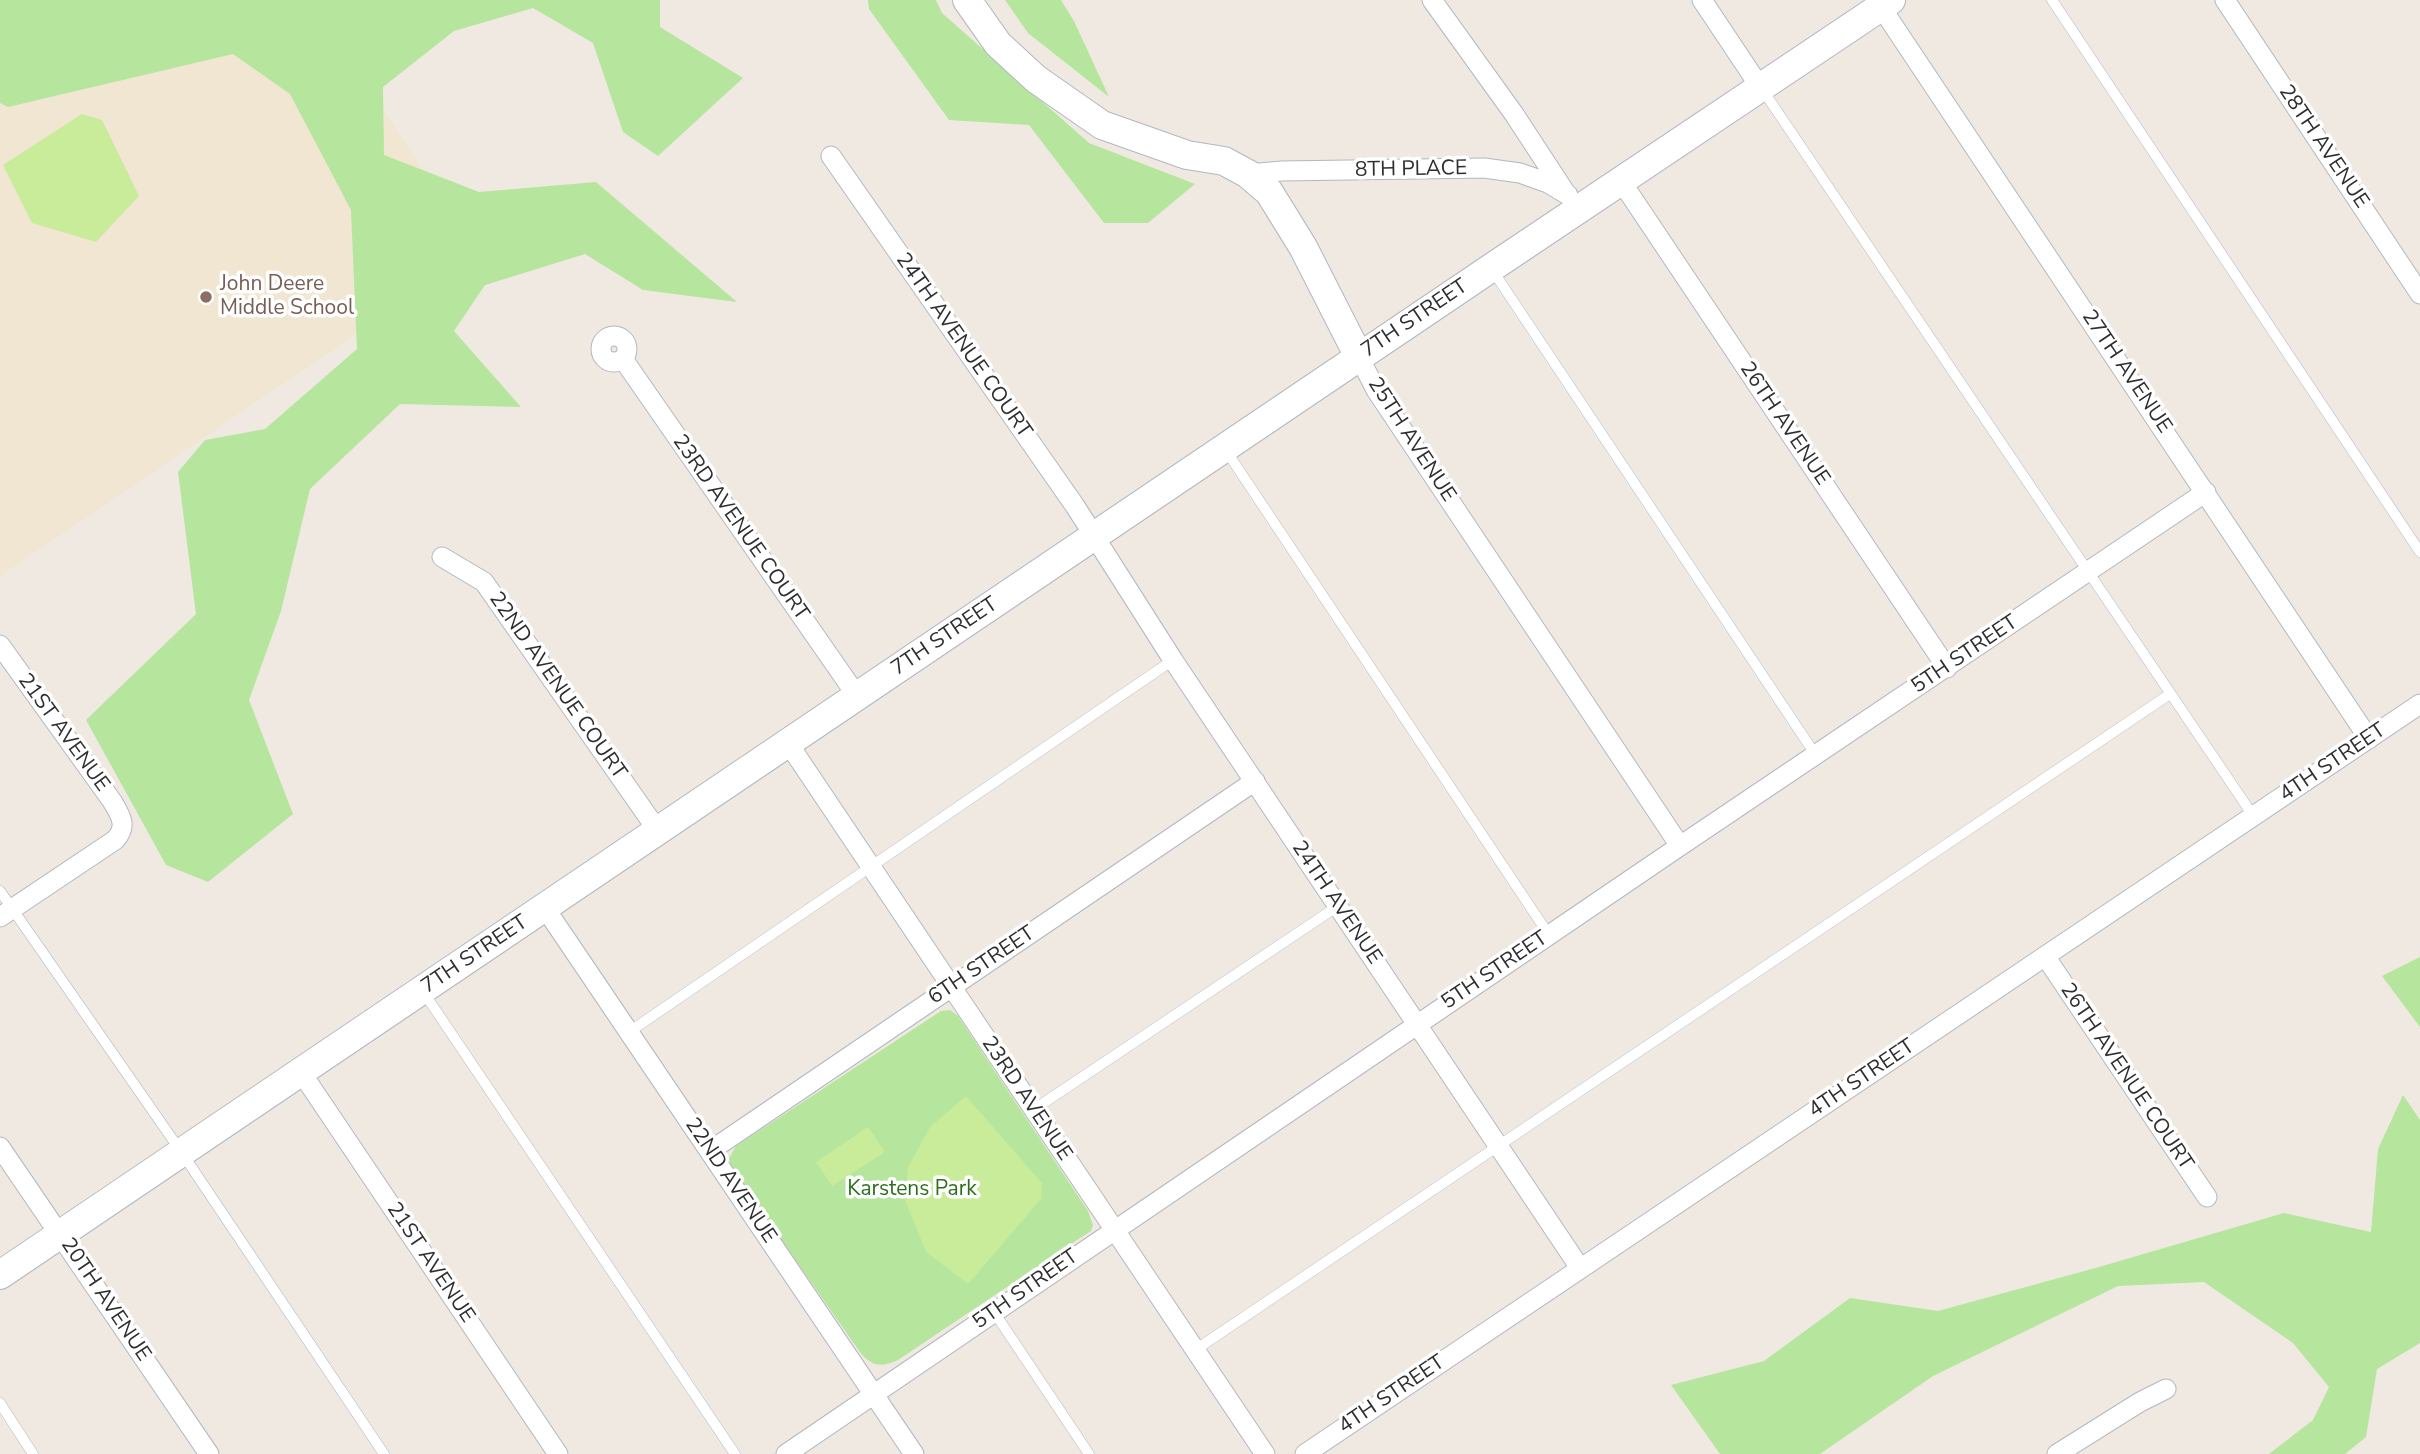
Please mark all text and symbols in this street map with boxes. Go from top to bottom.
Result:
street label: 28TH AVENUE [2273,81,2373,213]
street label: 8TH PLACE [1355,156,1467,184]
street label: 24TH AVENUE COURT [890,249,1036,443]
place label: John Deere Middle School [220,272,354,322]
street label: 7TH STREET [1357,274,1473,364]
marker: John Deere Middle School [198,289,214,305]
street label: 27TH AVENUE [2076,306,2176,438]
street label: 26TH AVENUE [1734,358,1834,490]
street label: 25TH AVENUE [1361,373,1461,507]
street label: 23RD AVENUE COURT [666,430,814,626]
street label: 22ND AVENUE COURT [483,588,631,784]
street label: 7TH STREET [887,592,1003,682]
street label: 5TH STREET [1907,610,2023,700]
street label: 21ST AVENUE [12,669,114,797]
street label: 4TH STREET [2275,718,2391,808]
street label: 24TH AVENUE [1286,837,1386,969]
street label: 7TH STREET [417,910,533,1000]
street label: 6TH STREET [924,921,1040,1011]
street label: 5TH STREET [1437,926,1553,1016]
street label: 26TH AVENUE COURT [2054,979,2198,1175]
street label: 23RD AVENUE [975,1032,1077,1166]
street label: 4TH STREET [1804,1034,1920,1124]
street label: 22ND AVENUE [679,1114,781,1248]
park label: Karstens Park [847,1177,977,1203]
street label: 21ST AVENUE [380,1198,480,1328]
street label: 20TH AVENUE [55,1234,155,1366]
street label: 5TH STREET [968,1244,1084,1336]
street label: 4TH STREET [1334,1350,1450,1440]

